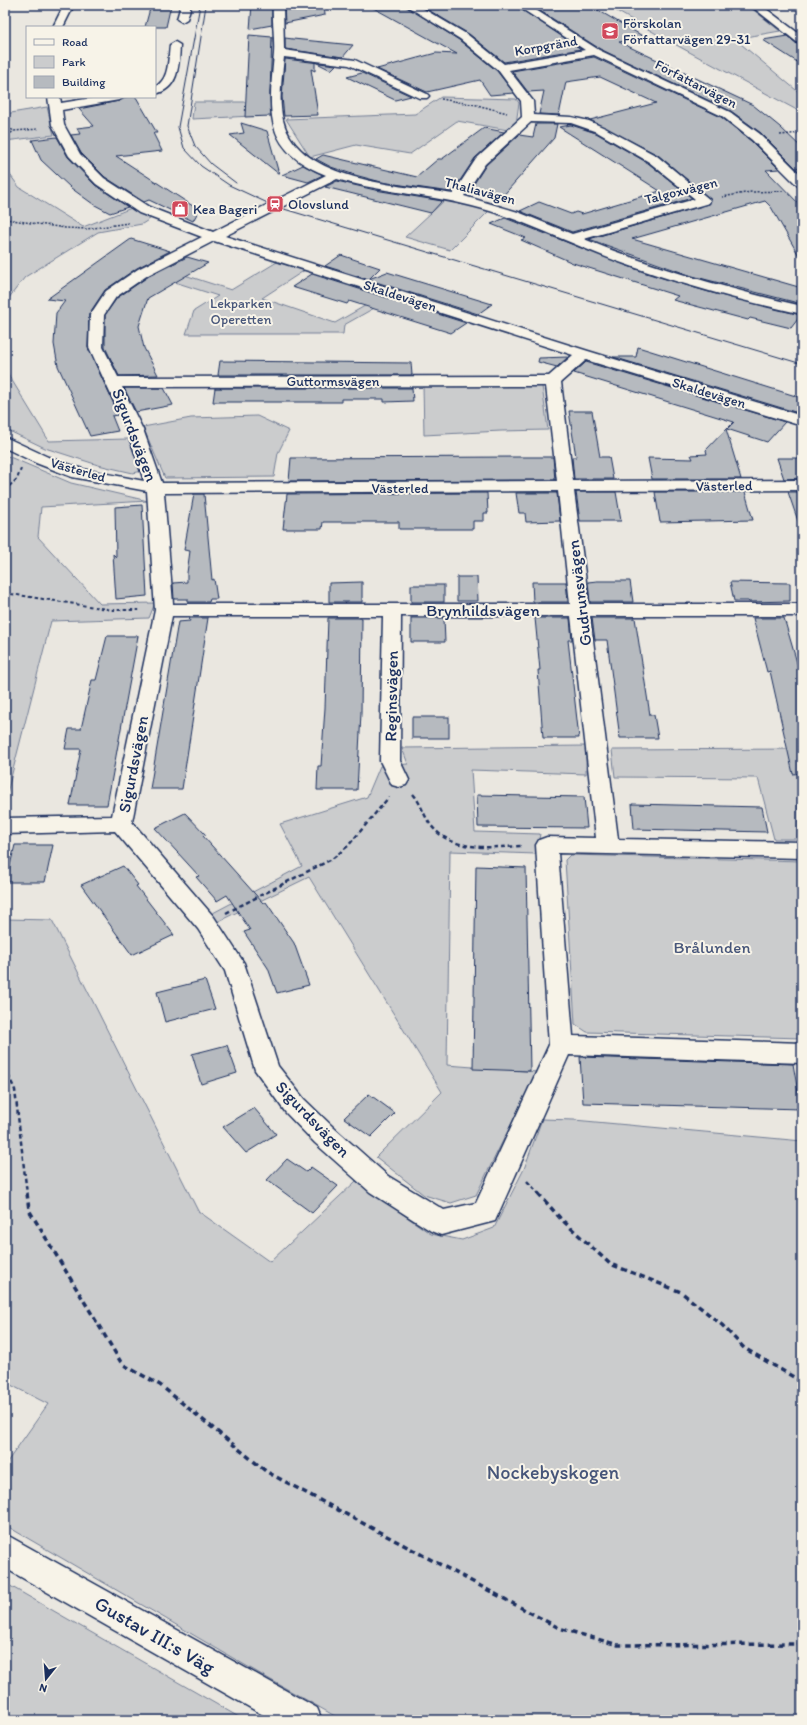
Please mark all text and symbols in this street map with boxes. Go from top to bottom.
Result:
place label: Förskolan Författarvägen 29-31 [623,15,751,48]
school or university icon: Förskolan Författarvägen 29-31 [600,21,620,41]
legend [26,26,156,98]
street label: Korpgränd [513,32,579,60]
text: Road [62,35,88,49]
text: Park [62,55,86,69]
street label: Författarvägen [652,56,740,112]
text: Building [62,75,106,89]
street label: Thaliavägen [443,173,518,209]
street label: Talgoxvägen [643,174,719,208]
station icon: Olovslund [265,194,285,214]
place label: Olovslund [288,196,349,213]
shop icon: Kea Bageri [170,199,190,219]
place label: Kea Bageri [193,201,257,218]
street label: Skaldevägen [361,276,439,316]
park label: Lekparken Operetten [210,295,272,328]
street label: Guttormsvägen [286,373,380,390]
street label: Skaldevägen [670,374,748,412]
street label: Sigurdsvägen [108,386,162,485]
street label: Västerled [48,454,108,486]
street label: Västerled [695,477,753,495]
street label: Västerled [372,480,429,497]
street label: Gudrunsvägen [563,538,595,647]
street label: Brynhildsvägen [426,600,540,620]
street label: Reginsvägen [380,650,402,742]
street label: Sigurdsvägen [114,713,152,814]
park label: Brålunden [674,937,750,957]
street label: Sigurdsvägen [272,1077,355,1162]
park label: Nockebyskogen [487,1460,620,1484]
street label: Gustav III:s Väg [91,1591,220,1680]
north arrow [26,1659,66,1699]
text: N [38,1681,49,1695]

